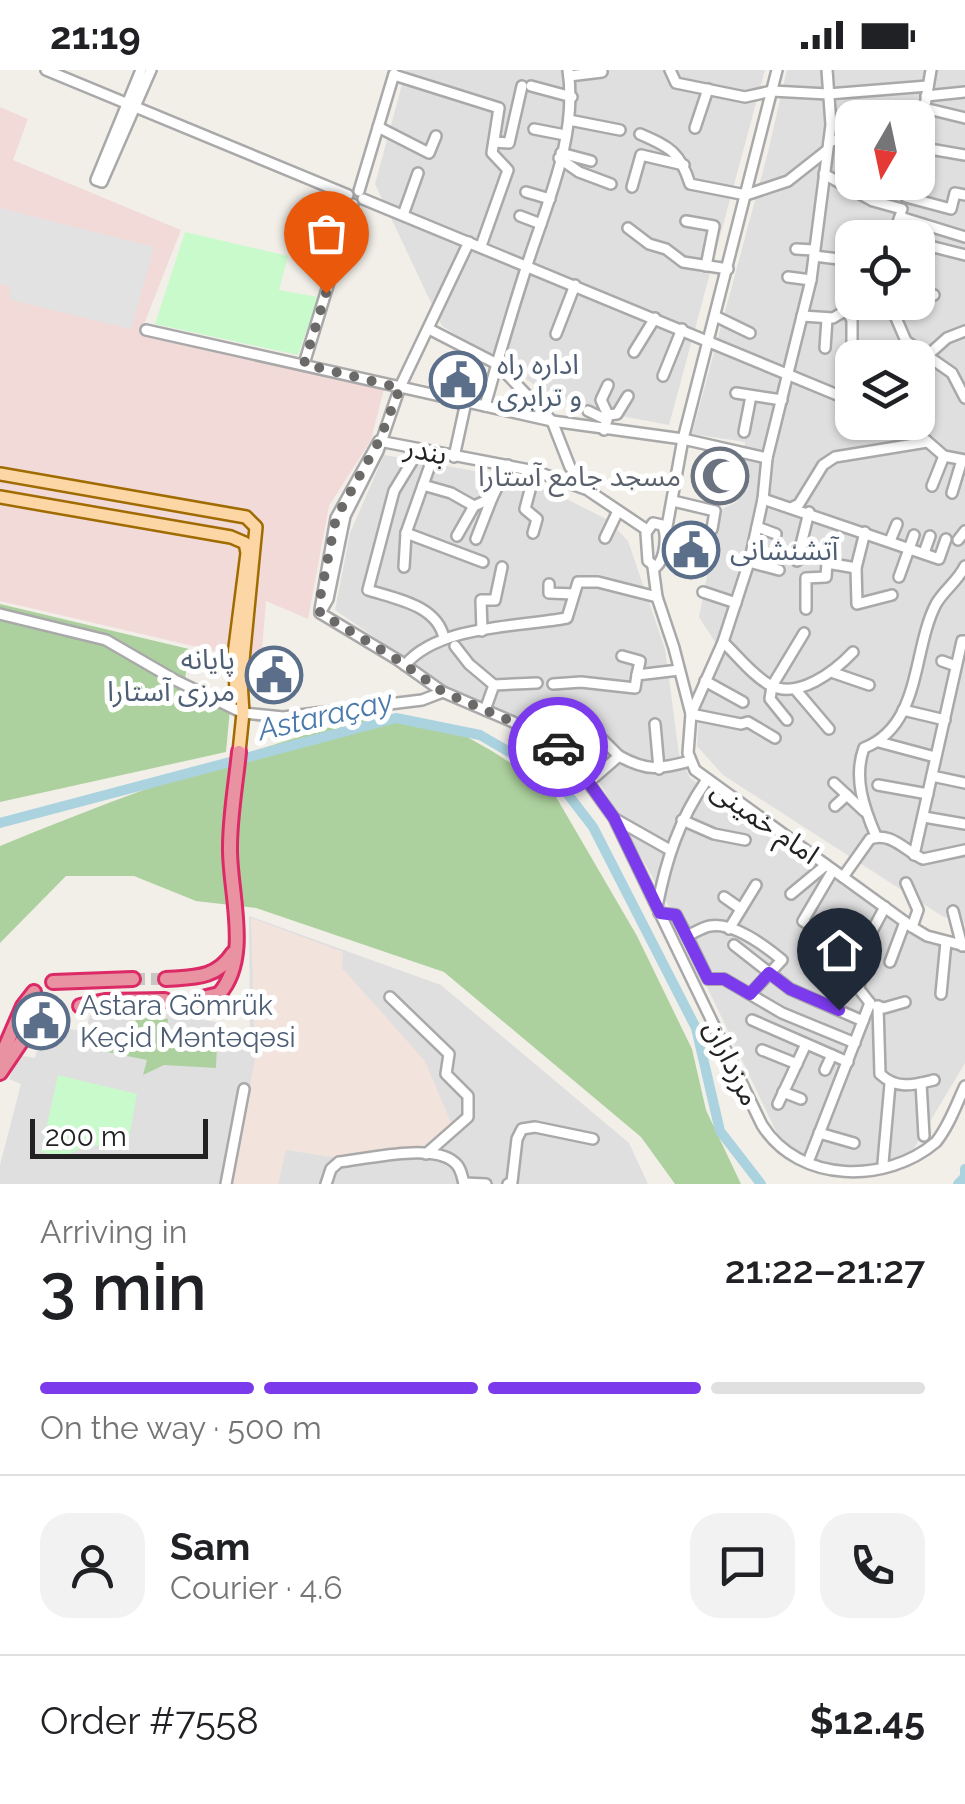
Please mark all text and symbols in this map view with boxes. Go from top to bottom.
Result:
text: 21:19 [50,13,141,58]
north arrow [835,100,935,200]
map controls [835,100,935,440]
pin [284,191,369,294]
icon: bag [299,206,354,261]
button: locate [835,220,935,320]
button: layers [835,340,935,440]
place label: اداره راه و ترابری [497,348,582,413]
public building icon: اداره راه و ترابری [428,350,488,410]
street label: بندر [401,430,450,472]
mosque icon: مسجد جامع آستارا [690,446,750,506]
place label: مسجد جامع آستارا [478,460,681,497]
public building icon: آتشنشانی [661,520,721,580]
place label: آتشنشانی [730,534,840,567]
place label: پایانه مرزی آستارا [107,643,235,708]
public building icon: پایانه مرزی آستارا [244,645,304,705]
water label: Astaraçay [252,682,397,748]
courier [508,697,608,797]
icon: car [531,720,586,775]
street label: امام خمینی [703,773,825,874]
pin [797,908,882,1011]
icon: home [812,923,867,978]
place label: Astara Gömrük Keçid Məntəqəsi [80,989,296,1054]
public building icon: Astara Gömrük Keçid Məntəqəsi [11,991,71,1051]
street label: مرزداران [697,1015,767,1111]
scale bar [30,1114,208,1158]
text: 200 m [45,1120,127,1153]
text: Arriving in [40,1213,187,1250]
text: 21:22–21:27 [725,1247,925,1292]
text: 3 min [40,1249,207,1325]
text: On the way · 500 m [40,1409,322,1446]
button: person [40,1513,145,1618]
button: chat [690,1513,795,1618]
button: phone [820,1513,925,1618]
text: Sam [170,1524,250,1569]
text: Courier · 4.6 [170,1569,343,1606]
text: Order #7558 [40,1698,259,1743]
text: $12.45 [809,1698,925,1743]

